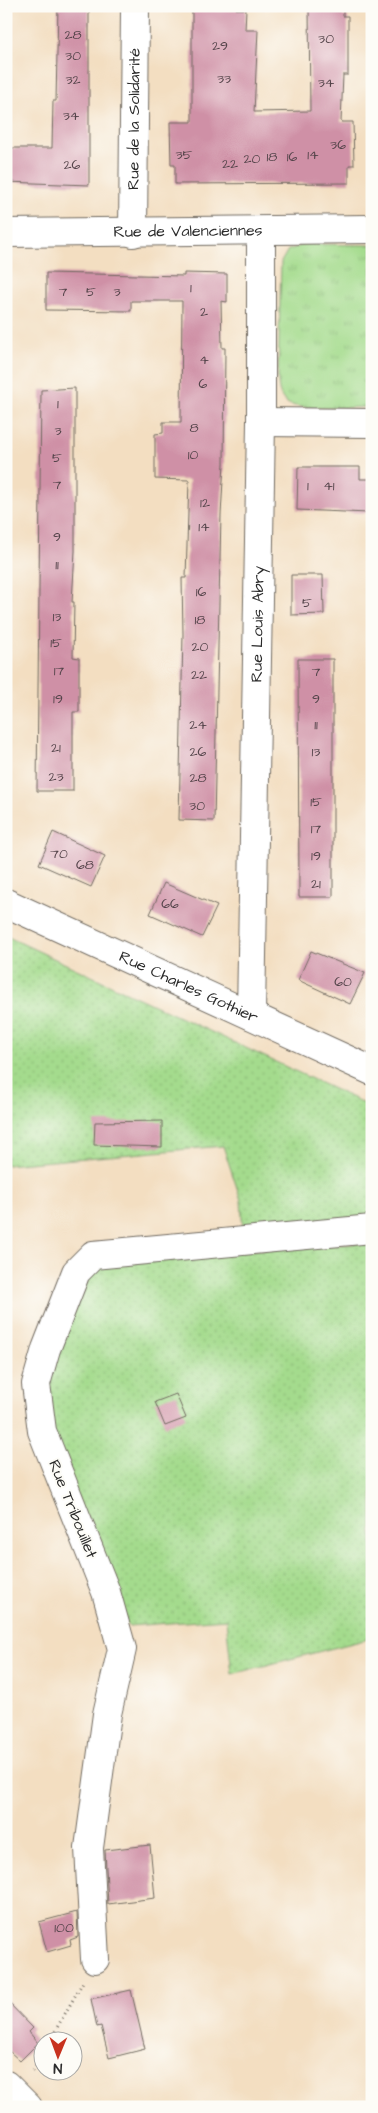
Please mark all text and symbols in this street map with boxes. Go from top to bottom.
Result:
house number: 28 [64,25,82,45]
house number: 30 [318,29,334,49]
house number: 29 [212,36,228,56]
house number: 30 [65,46,81,66]
street label: Rue de la Solidarité [122,48,146,190]
house number: 33 [217,69,231,89]
house number: 32 [65,70,81,90]
house number: 34 [318,73,335,93]
house number: 34 [63,106,80,126]
house number: 36 [330,135,346,155]
house number: 35 [175,145,193,165]
house number: 14 [307,145,319,165]
house number: 18 [267,147,277,167]
house number: 16 [287,147,298,167]
house number: 20 [244,149,261,169]
house number: 22 [222,154,238,174]
house number: 26 [64,155,81,175]
street label: Rue de Valenciennes [113,219,263,243]
house number: 1 [190,278,192,298]
house number: 7 [59,282,68,302]
house number: 5 [86,282,96,302]
house number: 3 [113,282,121,302]
house number: 2 [200,302,208,322]
house number: 4 [199,350,209,370]
house number: 6 [199,374,208,394]
house number: 1 [57,394,59,414]
house number: 8 [189,418,199,438]
house number: 3 [54,421,62,441]
house number: 10 [188,445,198,465]
house number: 5 [52,448,62,468]
house number: 7 [53,475,62,495]
house number: 1 [307,476,309,496]
house number: 41 [323,476,335,496]
house number: 12 [200,493,210,513]
house number: 14 [198,517,210,537]
house number: 9 [53,527,61,547]
house number: 11 [55,555,59,575]
street label: Rue Louis Abry [246,565,271,682]
house number: 16 [196,582,207,602]
house number: 5 [302,593,312,613]
house number: 13 [53,607,61,627]
house number: 18 [195,610,205,630]
house number: 15 [50,633,62,653]
house number: 20 [192,637,209,657]
house number: 17 [54,661,65,681]
house number: 7 [312,662,321,682]
house number: 22 [191,665,207,685]
house number: 19 [53,689,63,709]
house number: 9 [312,689,320,709]
house number: 24 [189,715,207,735]
house number: 11 [314,715,318,735]
house number: 21 [51,738,61,758]
house number: 26 [190,742,207,762]
house number: 13 [312,742,320,762]
house number: 23 [48,767,64,787]
house number: 28 [189,768,207,788]
house number: 15 [310,792,322,812]
house number: 30 [189,796,205,816]
house number: 17 [311,819,322,839]
house number: 70 [50,844,68,864]
house number: 19 [311,846,321,866]
house number: 68 [76,855,94,875]
house number: 21 [311,874,321,894]
house number: 66 [161,894,179,914]
street label: Rue Charles Gothier [116,945,262,1028]
house number: 60 [334,972,352,992]
street label: Rue Tribouillet [43,1456,103,1562]
house number: 100 [54,1918,74,1938]
north arrow [32,2030,82,2080]
text: N [53,2058,62,2078]

